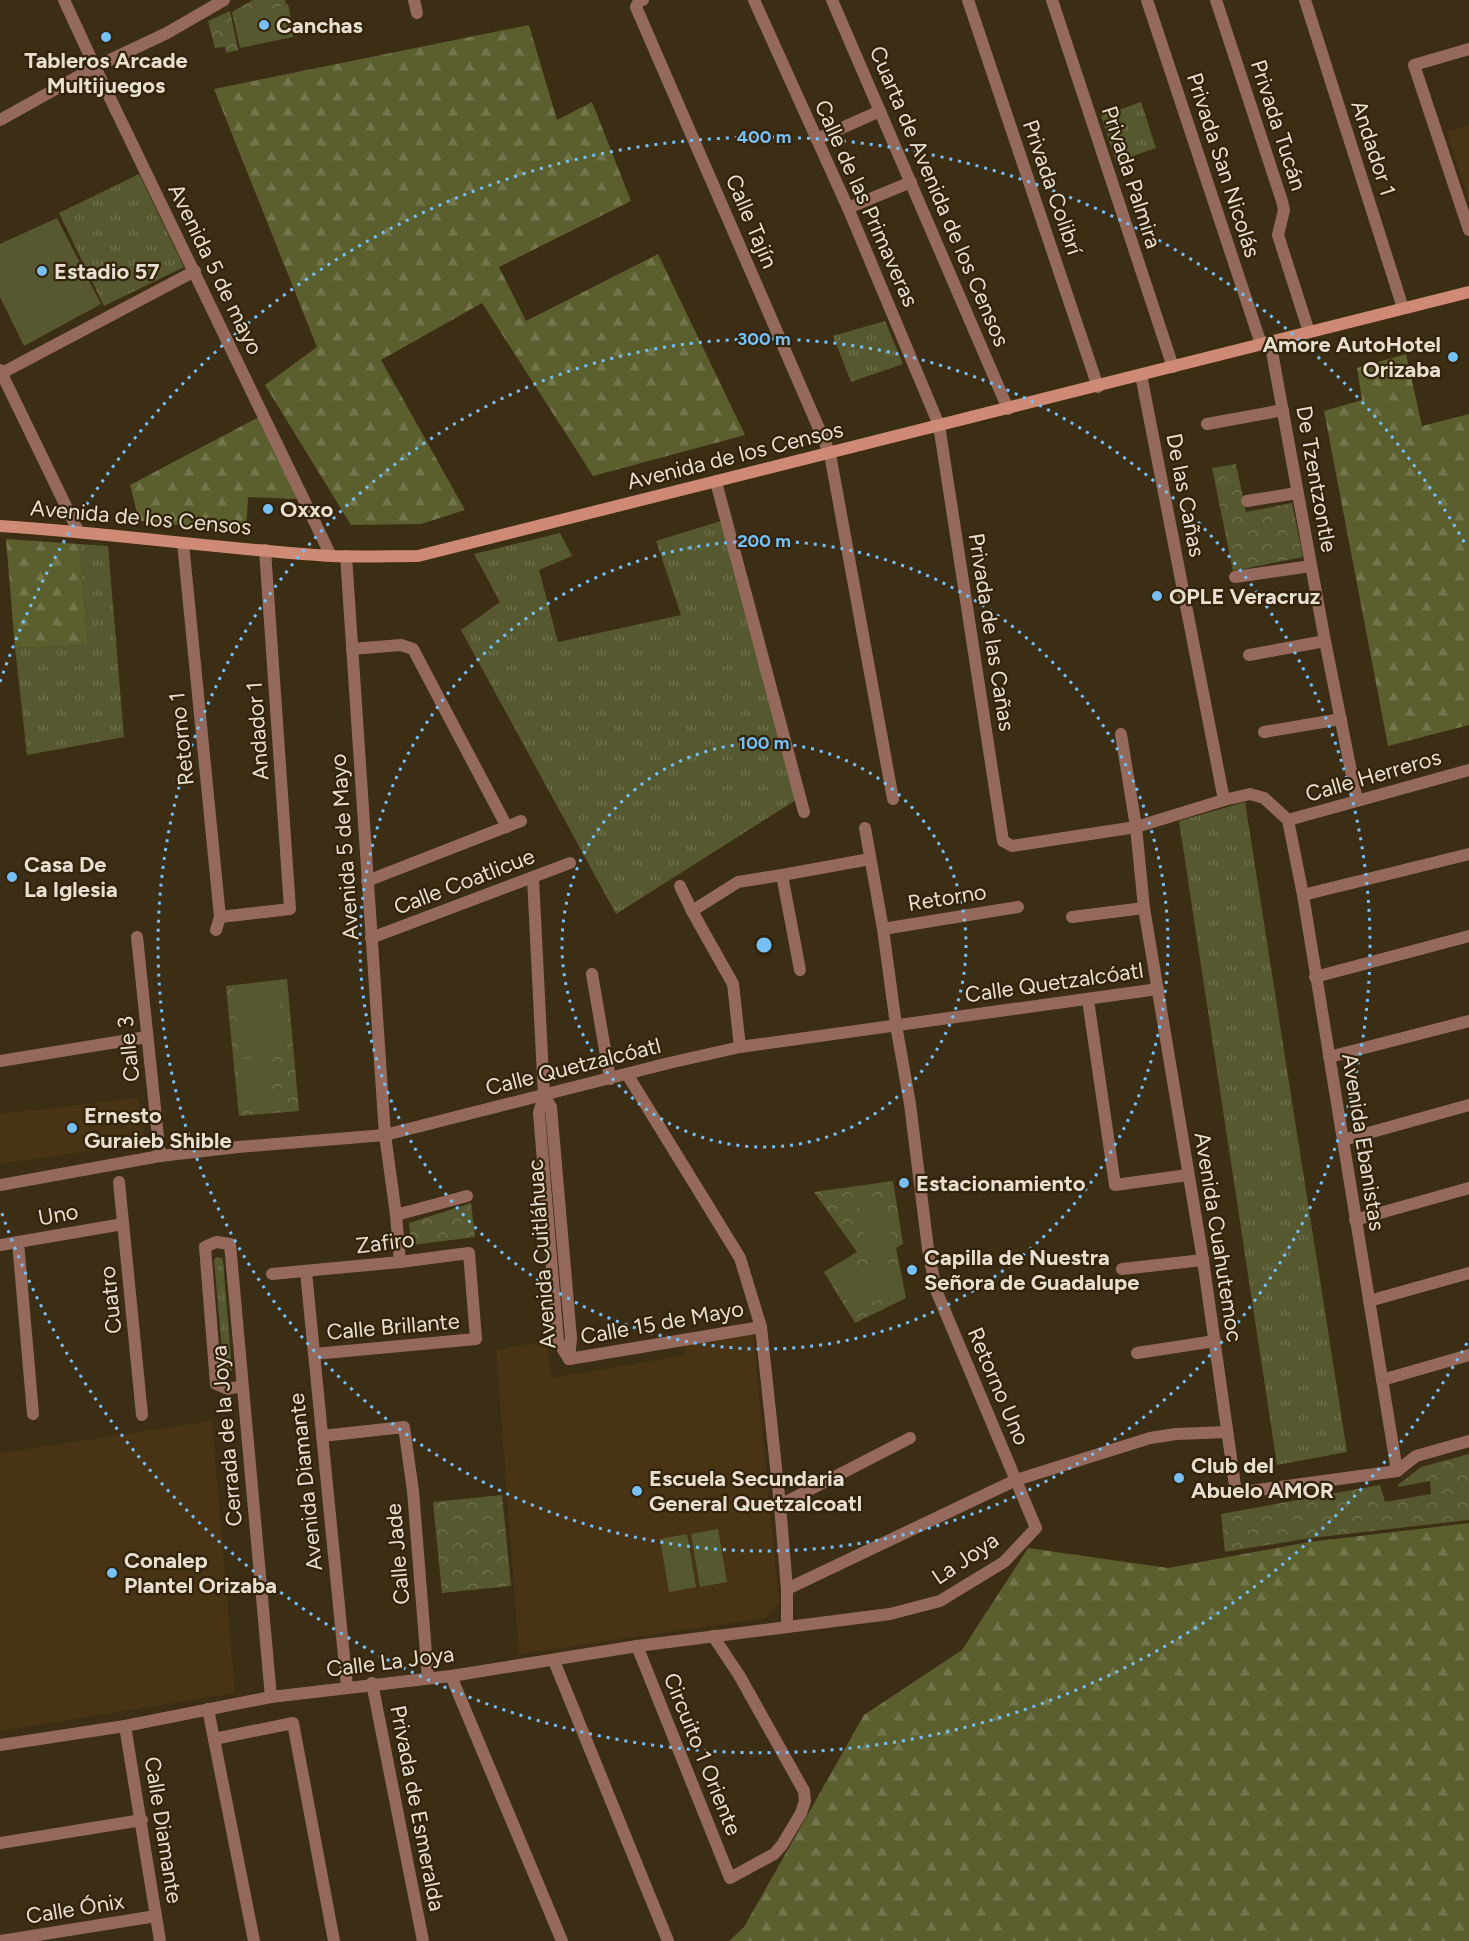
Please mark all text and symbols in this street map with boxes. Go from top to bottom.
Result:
place label: Canchas [276,12,363,39]
marker: Canchas [257,18,271,32]
marker: Tableros Arcade Multijuegos [99,30,113,44]
street label: Cuarta de Avenida de los Censos [864,42,1015,351]
place label: Tableros Arcade Multijuegos [24,47,188,99]
street label: Privada Tucán [1245,56,1312,194]
street label: Privada San Nicolás [1181,69,1266,261]
street label: Calle de las Primaveras [809,96,924,311]
street label: Andador 1 [1345,97,1402,199]
street label: Privada Palmira [1096,103,1167,252]
street label: Privada Colibrí [1017,116,1089,259]
text: 400 m [737,126,791,148]
street label: Calle Tajín [720,170,783,272]
street label: Avenida 5 de mayo [162,179,269,359]
place label: Estadio 57 [54,258,159,285]
marker: Estadio 57 [35,264,49,278]
text: 300 m [737,328,791,350]
place label: Amore AutoHotel Orizaba [1262,331,1441,383]
marker: Amore AutoHotel Orizaba [1446,350,1460,364]
street label: De Tzentzontle [1290,404,1343,554]
street label: Avenida de los Censos [624,416,846,495]
street label: De las Cañas [1160,431,1211,559]
street label: Avenida de los Censos [29,494,253,541]
place label: Oxxo [280,496,334,523]
marker: Oxxo [261,502,275,516]
text: 200 m [737,530,791,552]
street label: Privada de las Cañas [963,531,1020,733]
place label: OPLE Veracruz [1169,583,1320,610]
marker: OPLE Veracruz [1150,589,1164,603]
street label: Andador 1 [241,681,274,781]
street label: Retorno 1 [163,691,200,787]
text: 100 m [739,732,789,754]
street label: Calle Herreros [1302,743,1444,808]
street label: Avenida 5 de Mayo [325,753,364,941]
street label: Calle Coatlicue [390,842,538,921]
place label: Casa De La Iglesia [24,851,118,903]
marker: Casa De La Iglesia [5,870,19,884]
street label: Retorno [906,878,988,917]
centre of rings [754,935,774,955]
street label: Calle Quetzalcóatl [963,957,1145,1008]
street label: Calle 3 [112,1015,145,1083]
street label: Calle Quetzalcóatl [483,1032,664,1101]
street label: Avenida Ebanistas [1336,1051,1391,1233]
place label: Ernesto Guraieb Shible [84,1102,232,1154]
marker: Ernesto Guraieb Shible [65,1121,79,1135]
street label: Avenida Cuahutemoc [1189,1130,1248,1344]
street label: Avenida Cuitláhuac [521,1158,562,1350]
place label: Estacionamiento [916,1170,1086,1197]
marker: Estacionamiento [897,1176,911,1190]
street label: Uno [36,1198,80,1231]
street label: Zafiro [354,1226,416,1259]
place label: Capilla de Nuestra Señora de Guadalupe [924,1244,1139,1296]
marker: Capilla de Nuestra Señora de Guadalupe [905,1263,919,1277]
street label: Cuatro [94,1265,127,1335]
street label: Calle 15 de Mayo [578,1295,746,1350]
street label: Calle Brillante [325,1307,461,1346]
street label: Retorno Uno [962,1323,1035,1449]
street label: Cerrada de la Joya [205,1344,248,1528]
street label: Avenida Diamante [283,1392,328,1572]
place label: Club del Abuelo AMOR [1191,1452,1334,1504]
place label: Escuela Secundaria General Quetzalcoatl [649,1465,862,1517]
marker: Club del Abuelo AMOR [1172,1471,1186,1485]
marker: Escuela Secundaria General Quetzalcoatl [630,1484,644,1498]
street label: Calle Jade [380,1502,415,1606]
street label: La Joya [927,1526,1004,1590]
place label: Conalep Plantel Orizaba [124,1547,277,1599]
marker: Conalep Plantel Orizaba [105,1566,119,1580]
street label: Calle La Joya [325,1640,456,1683]
street label: Circuito 1 Oriente [658,1669,747,1839]
street label: Privada de Esmeralda [384,1703,451,1913]
street label: Calle Diamante [139,1755,188,1905]
street label: Calle Ónix [24,1887,127,1930]

